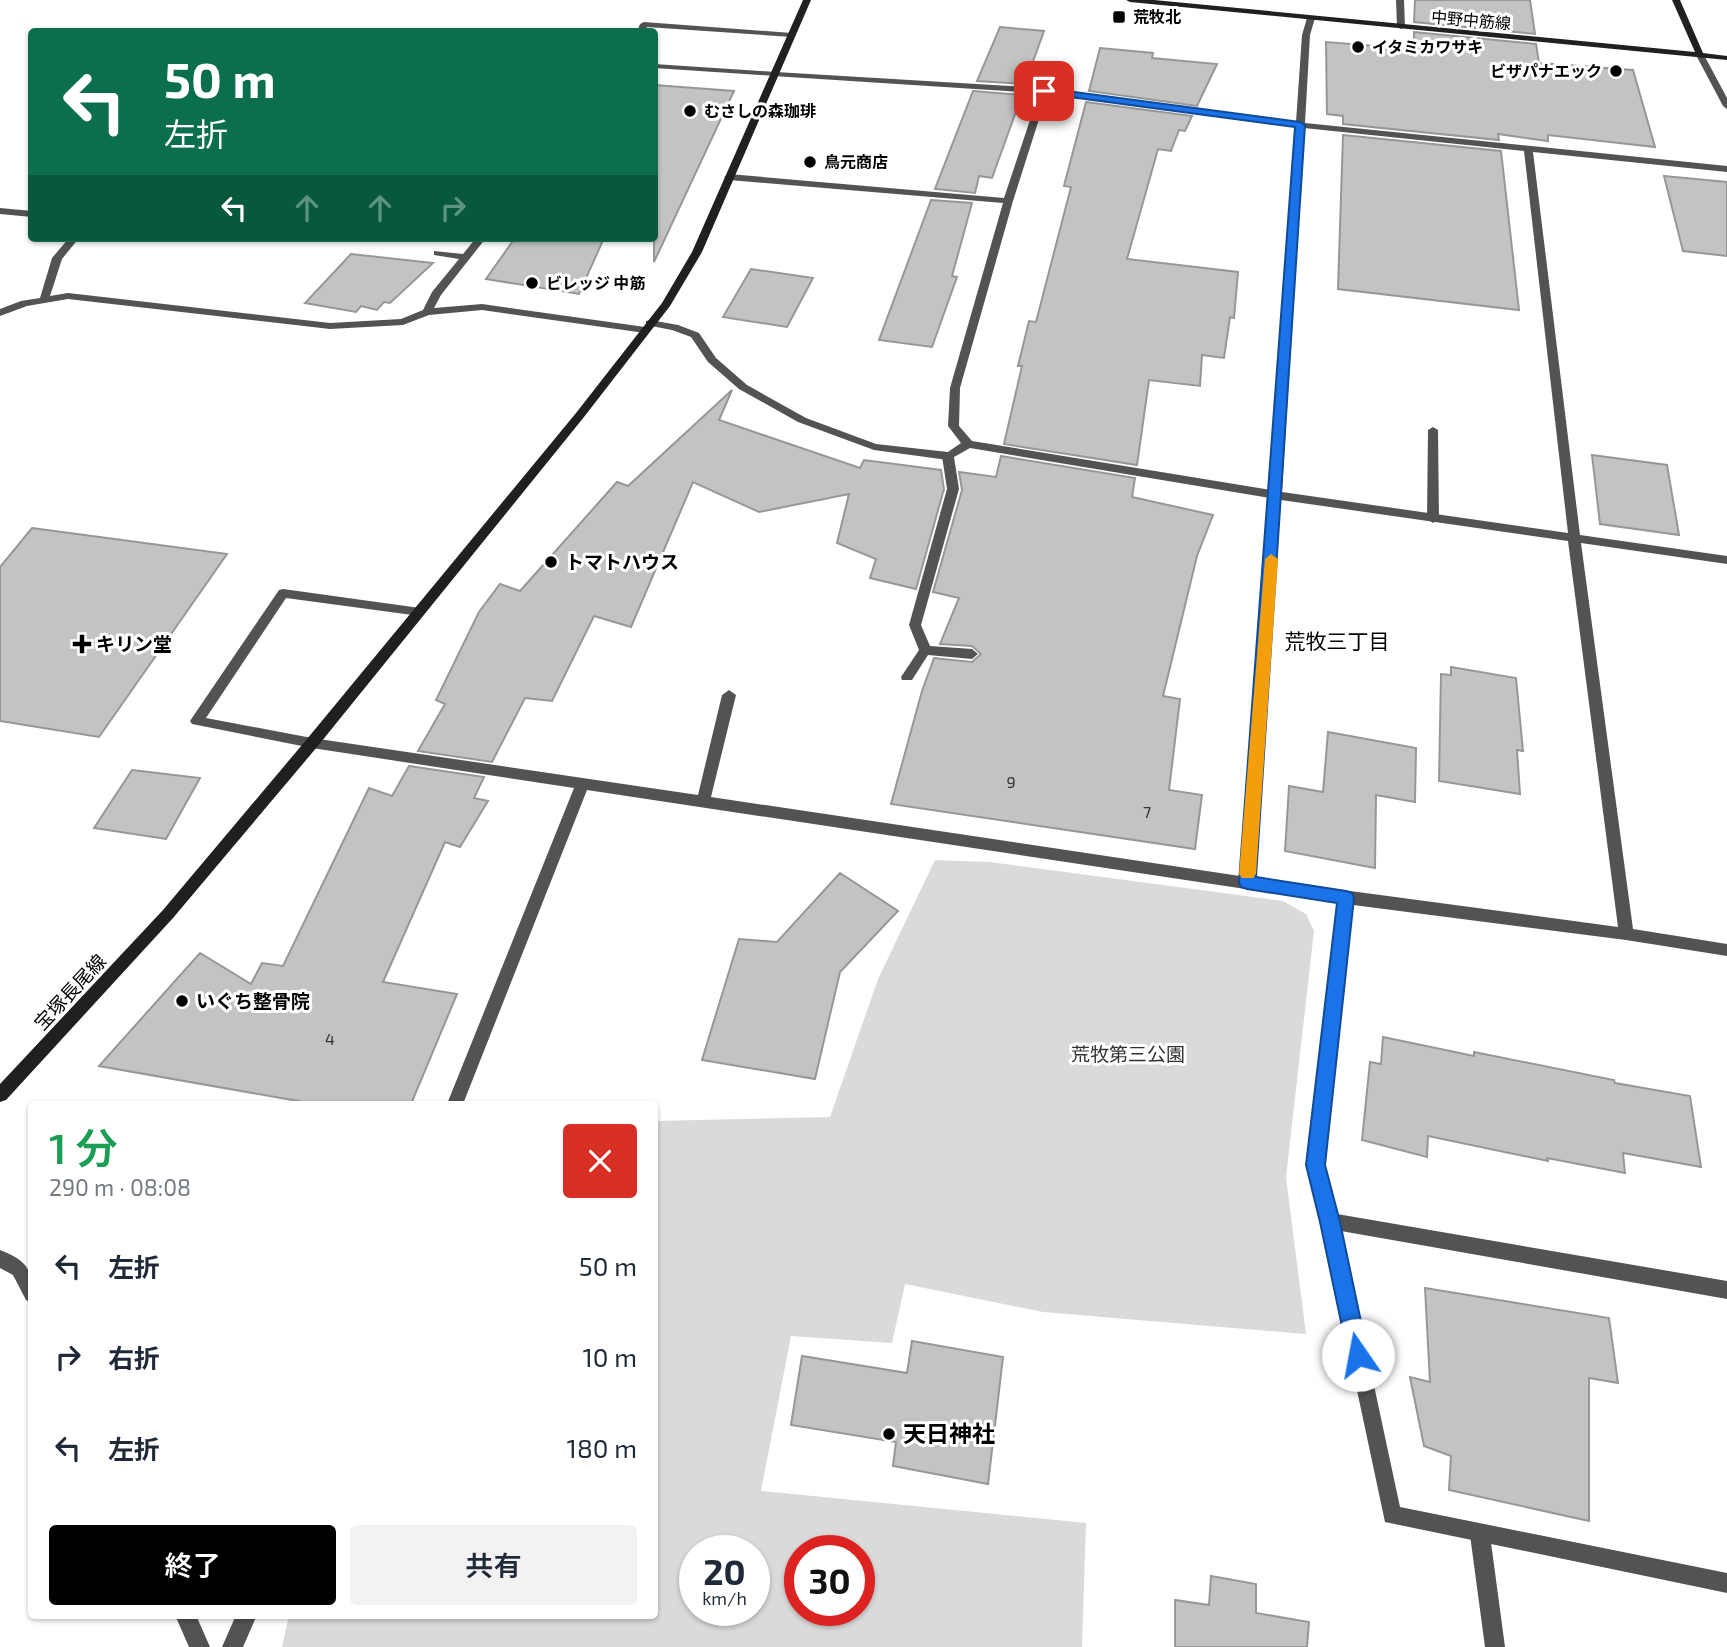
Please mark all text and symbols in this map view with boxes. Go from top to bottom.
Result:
place label: 荒牧北 [1133,7,1181,26]
street label: 中野中筋線 [1430,7,1512,32]
marker: 荒牧北 [1111,9,1127,25]
place label: イタミカワサキ [1372,37,1483,56]
marker: イタミカワサキ [1350,39,1366,55]
text: 50 m [164,49,276,108]
icon: left [49,56,140,147]
pin [1014,61,1074,121]
place label: ビザパナエック [1490,61,1602,80]
marker: ビザパナエック [1608,63,1624,79]
icon: arrive [1025,72,1063,110]
place label: むさしの森珈琲 [704,101,816,120]
marker: むさしの森珈琲 [682,103,698,119]
text: 左折 [164,114,228,152]
place label: 鳥元商店 [824,152,888,171]
marker: 鳥元商店 [802,154,818,170]
icon: left [215,189,253,227]
icon: ahead [288,189,326,227]
icon: ahead [361,189,399,227]
icon: right [434,189,472,227]
place label: ビレッジ 中筋 [546,273,645,292]
marker: ビレッジ 中筋 [524,275,540,291]
place label: トマトハウス [565,550,679,573]
marker: トマトハウス [543,554,559,570]
district label: 荒牧三丁目 [1285,628,1390,653]
place label: キリン堂 [96,632,172,655]
marker: キリン堂 [74,636,90,652]
house number: 9 [1006,772,1016,791]
house number: 7 [1143,802,1151,821]
street label: 宝塚長尾線 [29,949,110,1034]
place label: いぐち整骨院 [196,989,310,1012]
marker: いぐち整骨院 [174,993,190,1009]
house number: 4 [325,1029,335,1048]
park label: 荒牧第三公園 [1071,1042,1185,1065]
text: 1 分 [49,1122,118,1172]
button: close [563,1124,637,1198]
text: 290 m · 08:08 [49,1173,191,1201]
icon: left [49,1247,87,1285]
text: 50 m [579,1250,637,1281]
text: 左折 [108,1251,160,1282]
position arrow [1321,1318,1395,1392]
icon: right [49,1338,87,1376]
text: 10 m [582,1341,637,1372]
text: 右折 [108,1342,160,1373]
place label: 天日神社 [903,1419,995,1447]
marker: 天日神社 [881,1426,897,1442]
icon: left [49,1429,87,1467]
text: 180 m [567,1432,637,1463]
text: 左折 [108,1433,160,1464]
button: 終了 [49,1525,336,1605]
button: 共有 [350,1525,637,1605]
speed limit sign: 30 [784,1535,875,1626]
text: 20 [703,1550,746,1592]
text: km/h [702,1587,747,1609]

